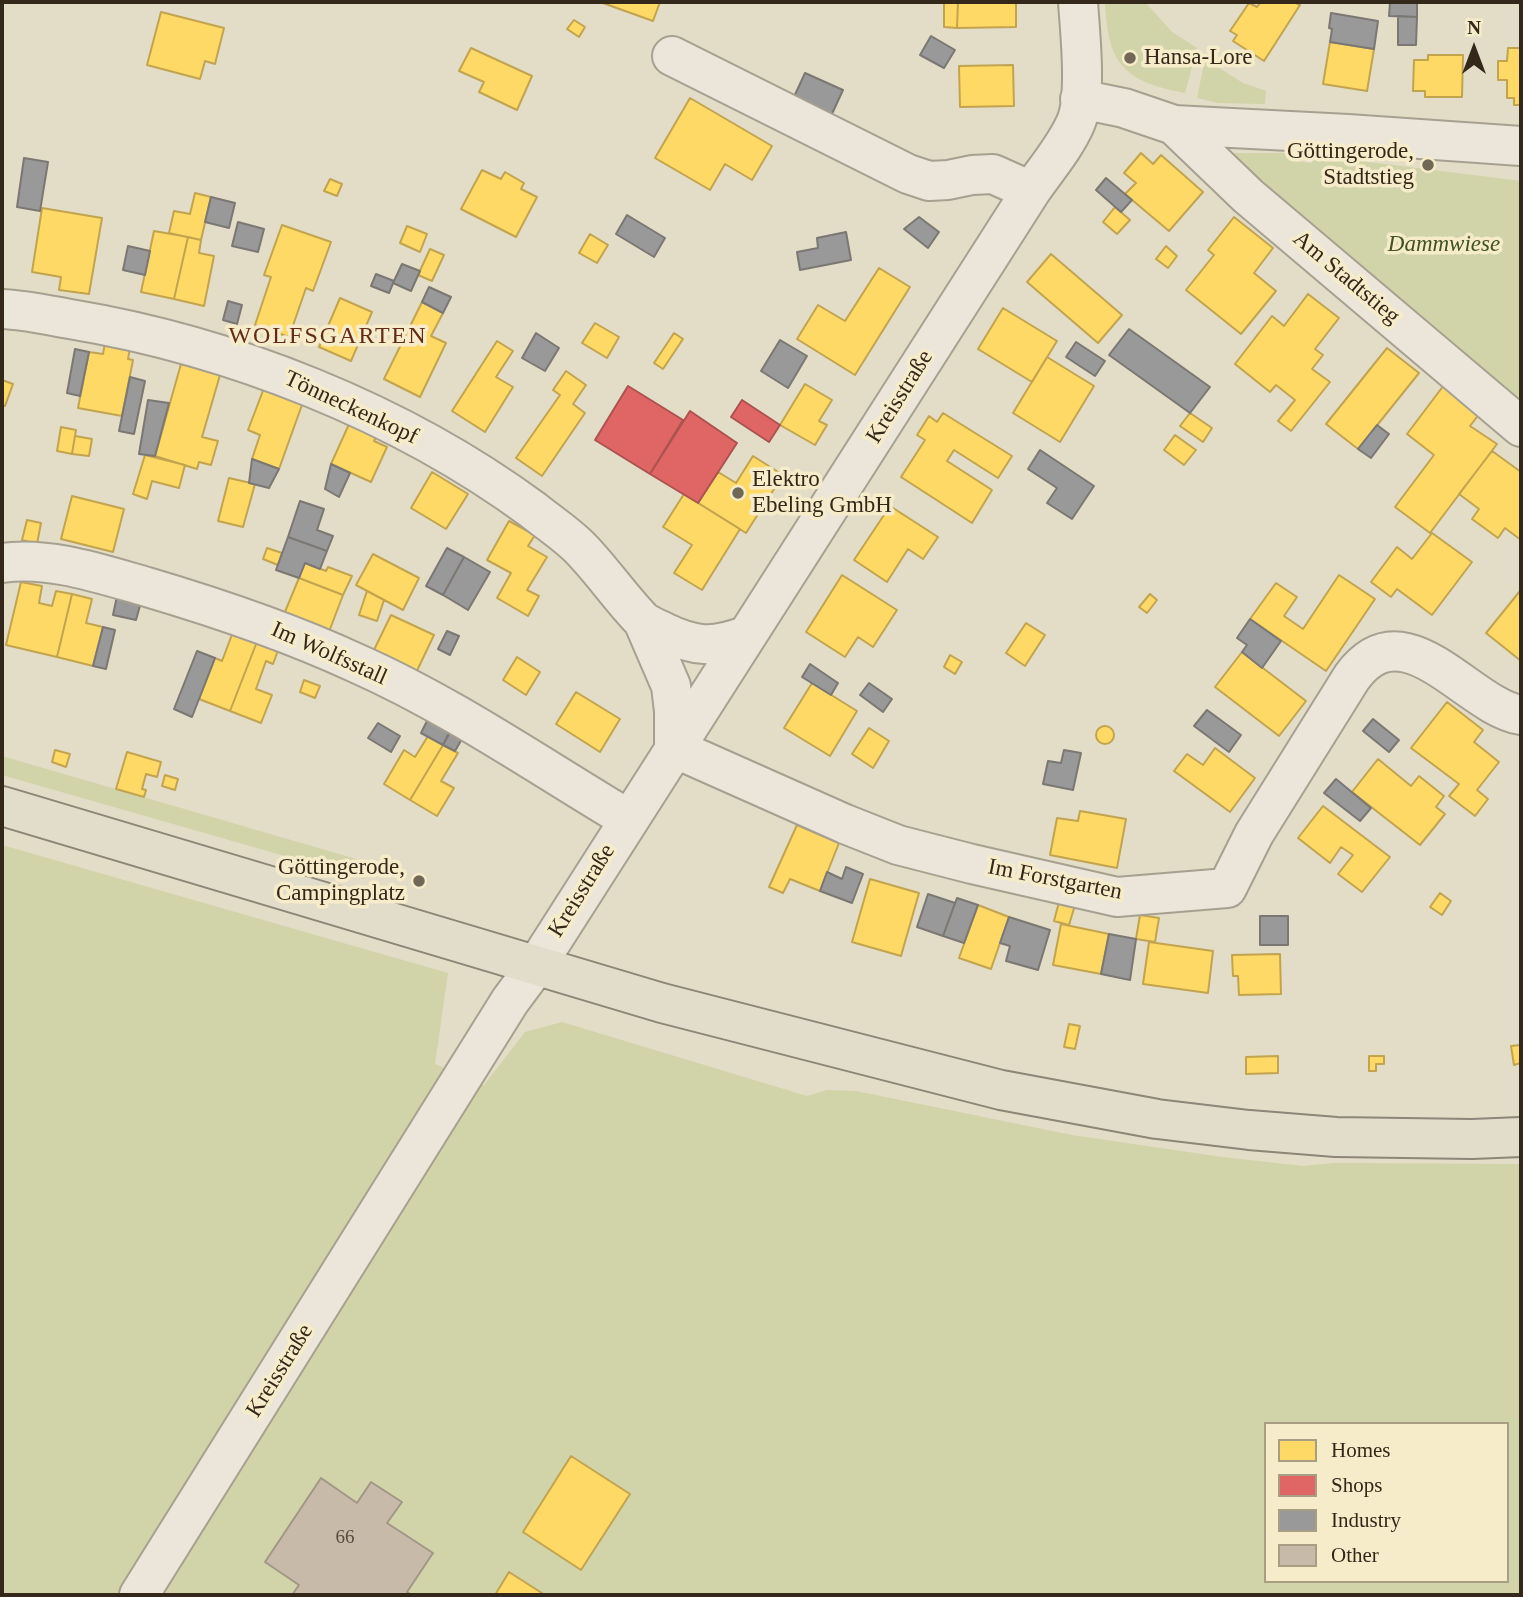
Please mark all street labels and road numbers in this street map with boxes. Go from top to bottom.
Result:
street label: Am Stadtstieg [1287,225,1405,331]
street label: Kreisstraße [861,345,939,449]
street label: Tönneckenkopf [280,365,422,451]
street label: Im Wolfsstall [267,616,391,692]
street label: Kreisstraße [543,839,621,943]
street label: Im Forstgarten [986,853,1124,907]
street label: Kreisstraße [241,1319,319,1423]

